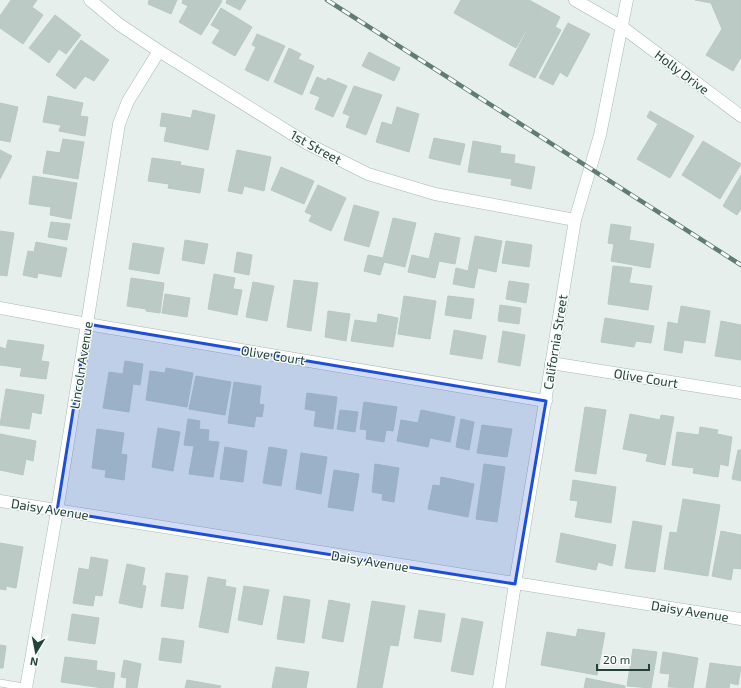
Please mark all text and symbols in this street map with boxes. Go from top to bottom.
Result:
street label: Holly Drive [652,46,712,98]
street label: 1st Street [288,126,344,168]
street label: California Street [540,293,570,391]
street label: Lincoln Avenue [66,320,96,410]
street label: Olive Court [240,342,306,368]
street label: Olive Court [613,365,679,391]
street label: Daisy Avenue [10,495,90,523]
street label: Daisy Avenue [330,547,410,575]
street label: Daisy Avenue [650,597,730,625]
north arrow [16,632,56,672]
scale bar [597,646,649,672]
text: 20 m [603,652,630,666]
text: N [29,655,39,669]

